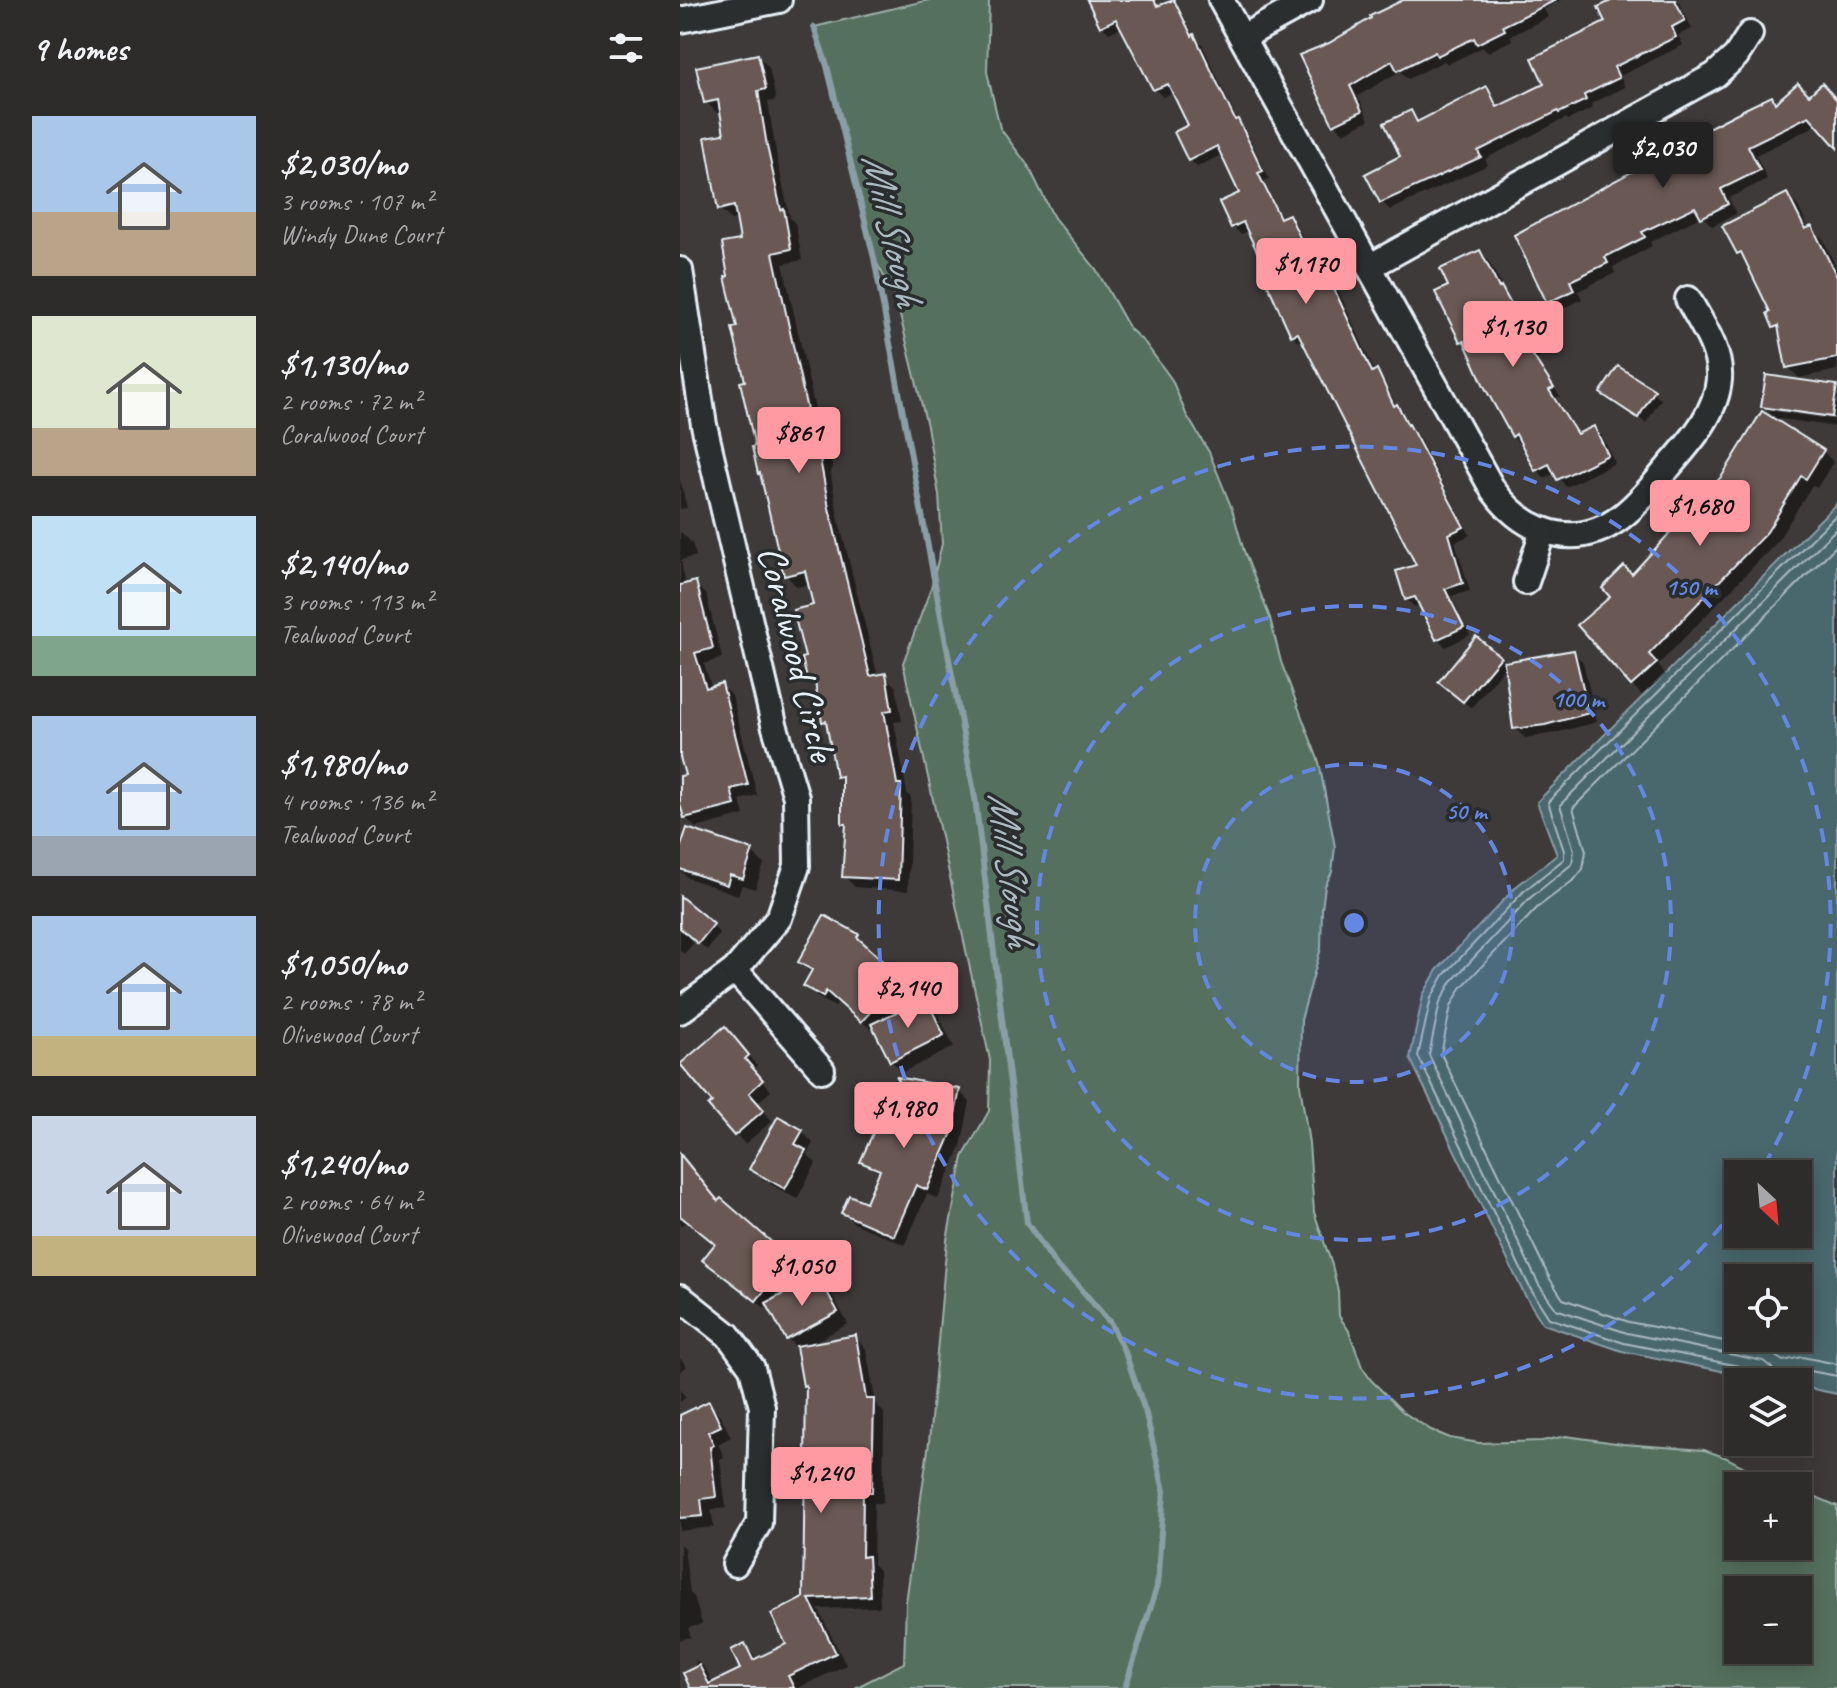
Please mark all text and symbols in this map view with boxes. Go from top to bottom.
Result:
icon: filters [604,26,648,70]
text: 9 homes [32,27,128,70]
pin: $2,030 [1598,122,1728,190]
text: $2,030 [1631,131,1695,164]
text: $2,030/mo [280,142,407,185]
icon: home [96,148,192,244]
water label: Mill Slough [849,148,936,314]
text: 3 rooms · 107 m² [280,185,432,218]
text: Windy Dune Court [280,218,442,251]
pin: $1,170 [1241,238,1371,306]
text: $1,170 [1274,247,1338,280]
pin: $1,130 [1448,301,1578,369]
text: $1,130 [1481,310,1545,343]
text: $1,130/mo [280,342,407,385]
icon: home [96,348,192,444]
text: 2 rooms · 72 m² [280,385,421,418]
pin: $861 [752,407,846,475]
text: $861 [775,416,823,449]
text: Coralwood Court [280,418,423,451]
pin: $1,680 [1635,480,1765,548]
text: $1,680 [1668,489,1732,522]
street label: Coralwood Circle [746,540,849,769]
text: $2,140/mo [280,542,407,585]
icon: home [96,548,192,644]
text: 150 m [1665,572,1719,602]
text: 3 rooms · 113 m² [280,585,432,618]
text: Tealwood Court [280,618,410,651]
text: 100 m [1552,684,1606,714]
text: $1,980/mo [280,742,406,785]
icon: home [96,748,192,844]
text: 4 rooms · 136 m² [280,785,432,818]
water label: Mill Slough [976,789,1048,952]
text: 50 m [1446,796,1489,826]
text: Tealwood Court [280,818,410,851]
centre of rings [1340,909,1368,937]
text: $1,050/mo [280,942,406,985]
icon: home [96,948,192,1044]
pin: $2,140 [843,962,973,1030]
text: $2,140 [876,971,940,1004]
text: 2 rooms · 78 m² [280,985,421,1018]
text: Olivewood Court [280,1018,417,1051]
pin: $1,980 [839,1082,969,1150]
text: $1,980 [872,1091,936,1124]
text: $1,240/mo [280,1142,407,1185]
icon: home [96,1148,192,1244]
north arrow [1724,1160,1812,1248]
map controls [1724,1160,1812,1664]
text: 2 rooms · 64 m² [280,1185,421,1218]
text: Olivewood Court [280,1218,417,1251]
pin: $1,050 [737,1240,867,1308]
text: $1,050 [770,1249,834,1282]
button: locate [1724,1264,1812,1352]
button: layers [1724,1368,1812,1456]
pin: $1,240 [756,1447,886,1515]
text: $1,240 [789,1456,853,1489]
button: + [1724,1472,1812,1560]
button: − [1724,1576,1812,1664]

